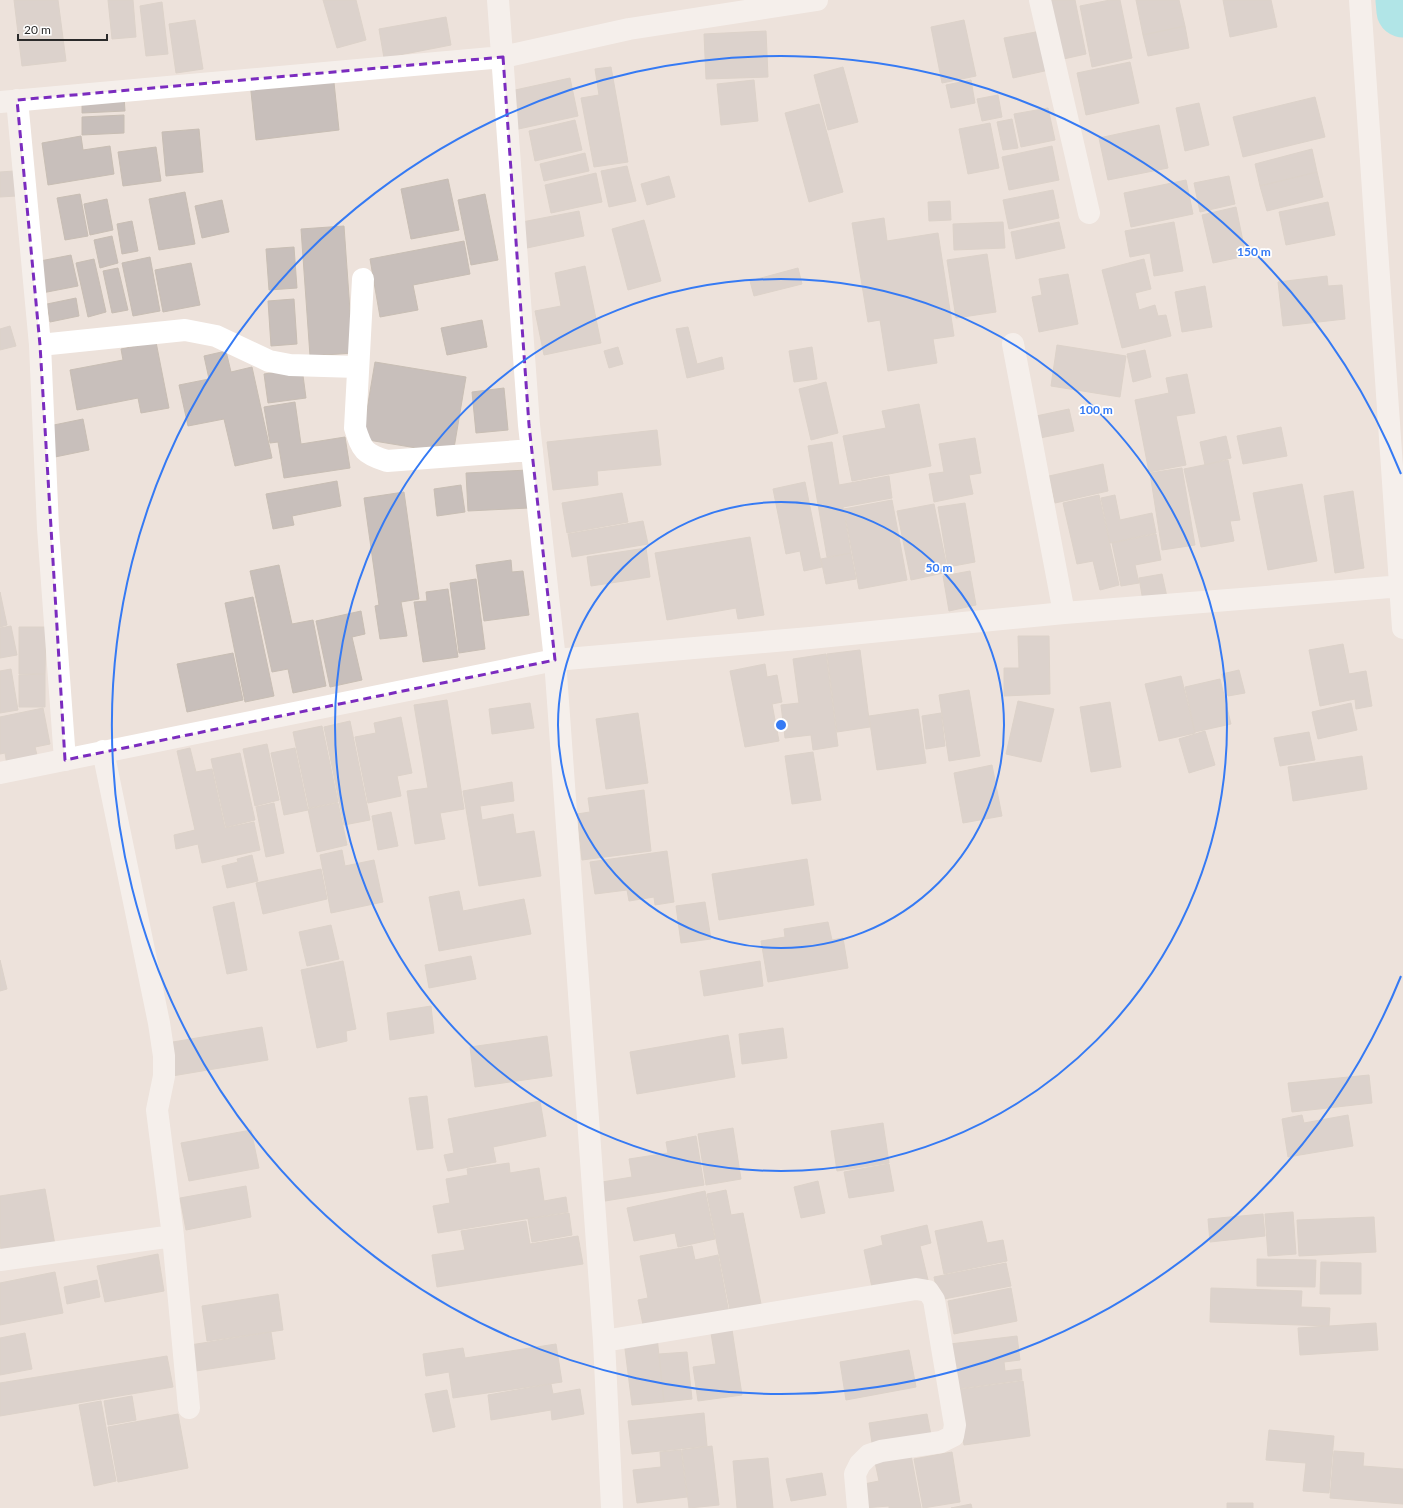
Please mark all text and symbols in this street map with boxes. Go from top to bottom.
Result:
scale bar [18,16,107,42]
text: 20 m [24,22,51,37]
text: 150 m [1237,244,1271,259]
text: 100 m [1079,402,1113,417]
text: 50 m [926,560,952,575]
centre of rings [774,718,788,732]

